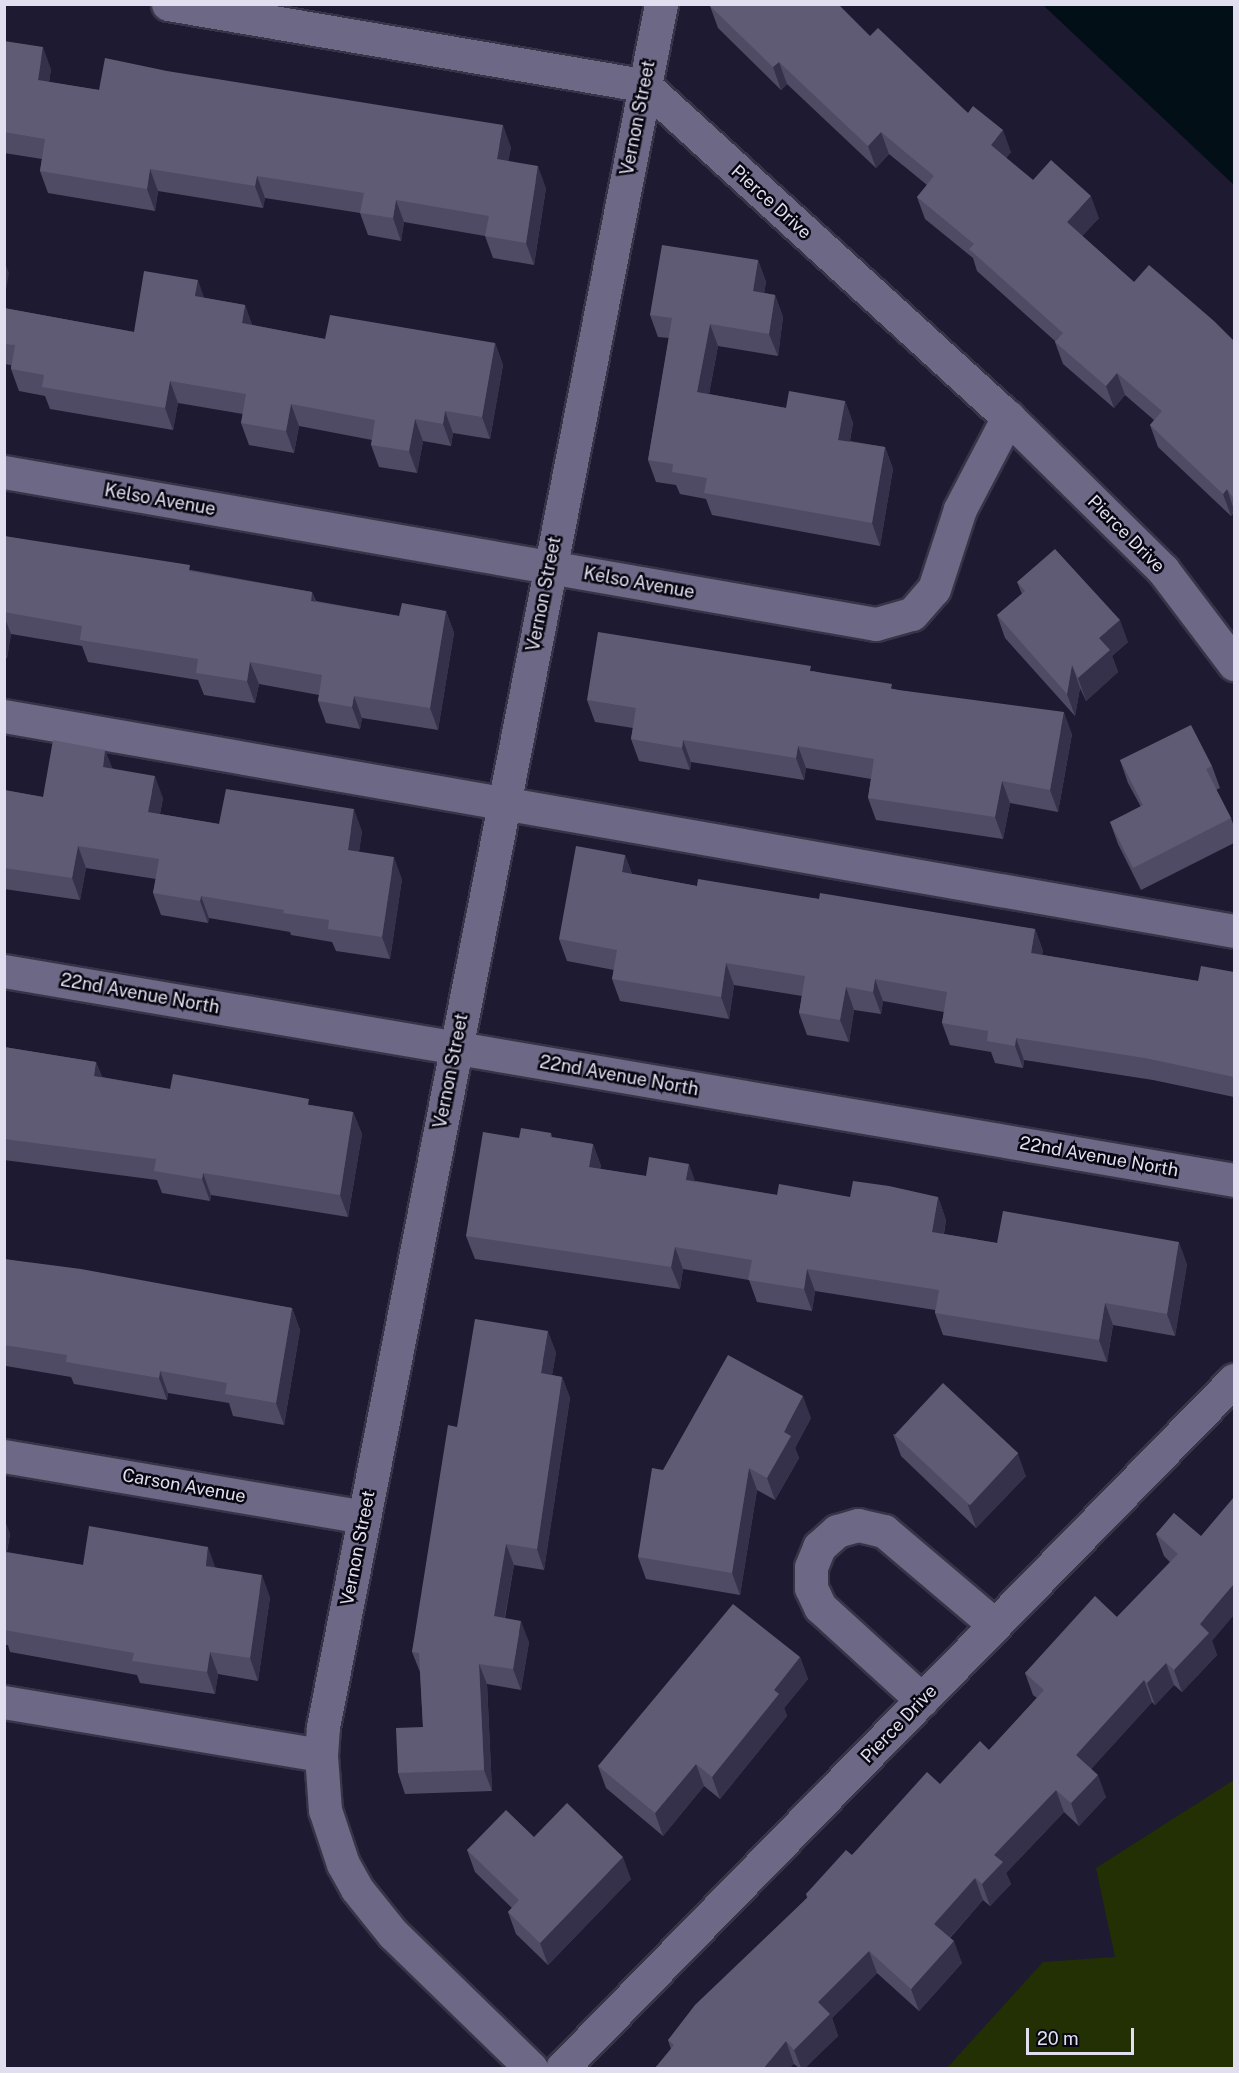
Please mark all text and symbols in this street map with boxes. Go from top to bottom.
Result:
street label: Vernon Street [616,59,660,177]
street label: Pierce Drive [726,160,816,244]
street label: Kelso Avenue [103,480,217,520]
street label: Pierce Drive [1083,491,1169,577]
street label: Vernon Street [522,535,566,653]
street label: Kelso Avenue [582,563,696,603]
street label: 22nd Avenue North [59,969,221,1019]
street label: Vernon Street [429,1012,473,1130]
street label: 22nd Avenue North [538,1051,700,1101]
street label: 22nd Avenue North [1018,1132,1180,1182]
street label: Carson Avenue [121,1465,247,1507]
street label: Vernon Street [336,1489,380,1607]
street label: Pierce Drive [856,1680,942,1768]
scale bar [1029,2016,1137,2054]
text: 20 m [1037,2028,1079,2049]

